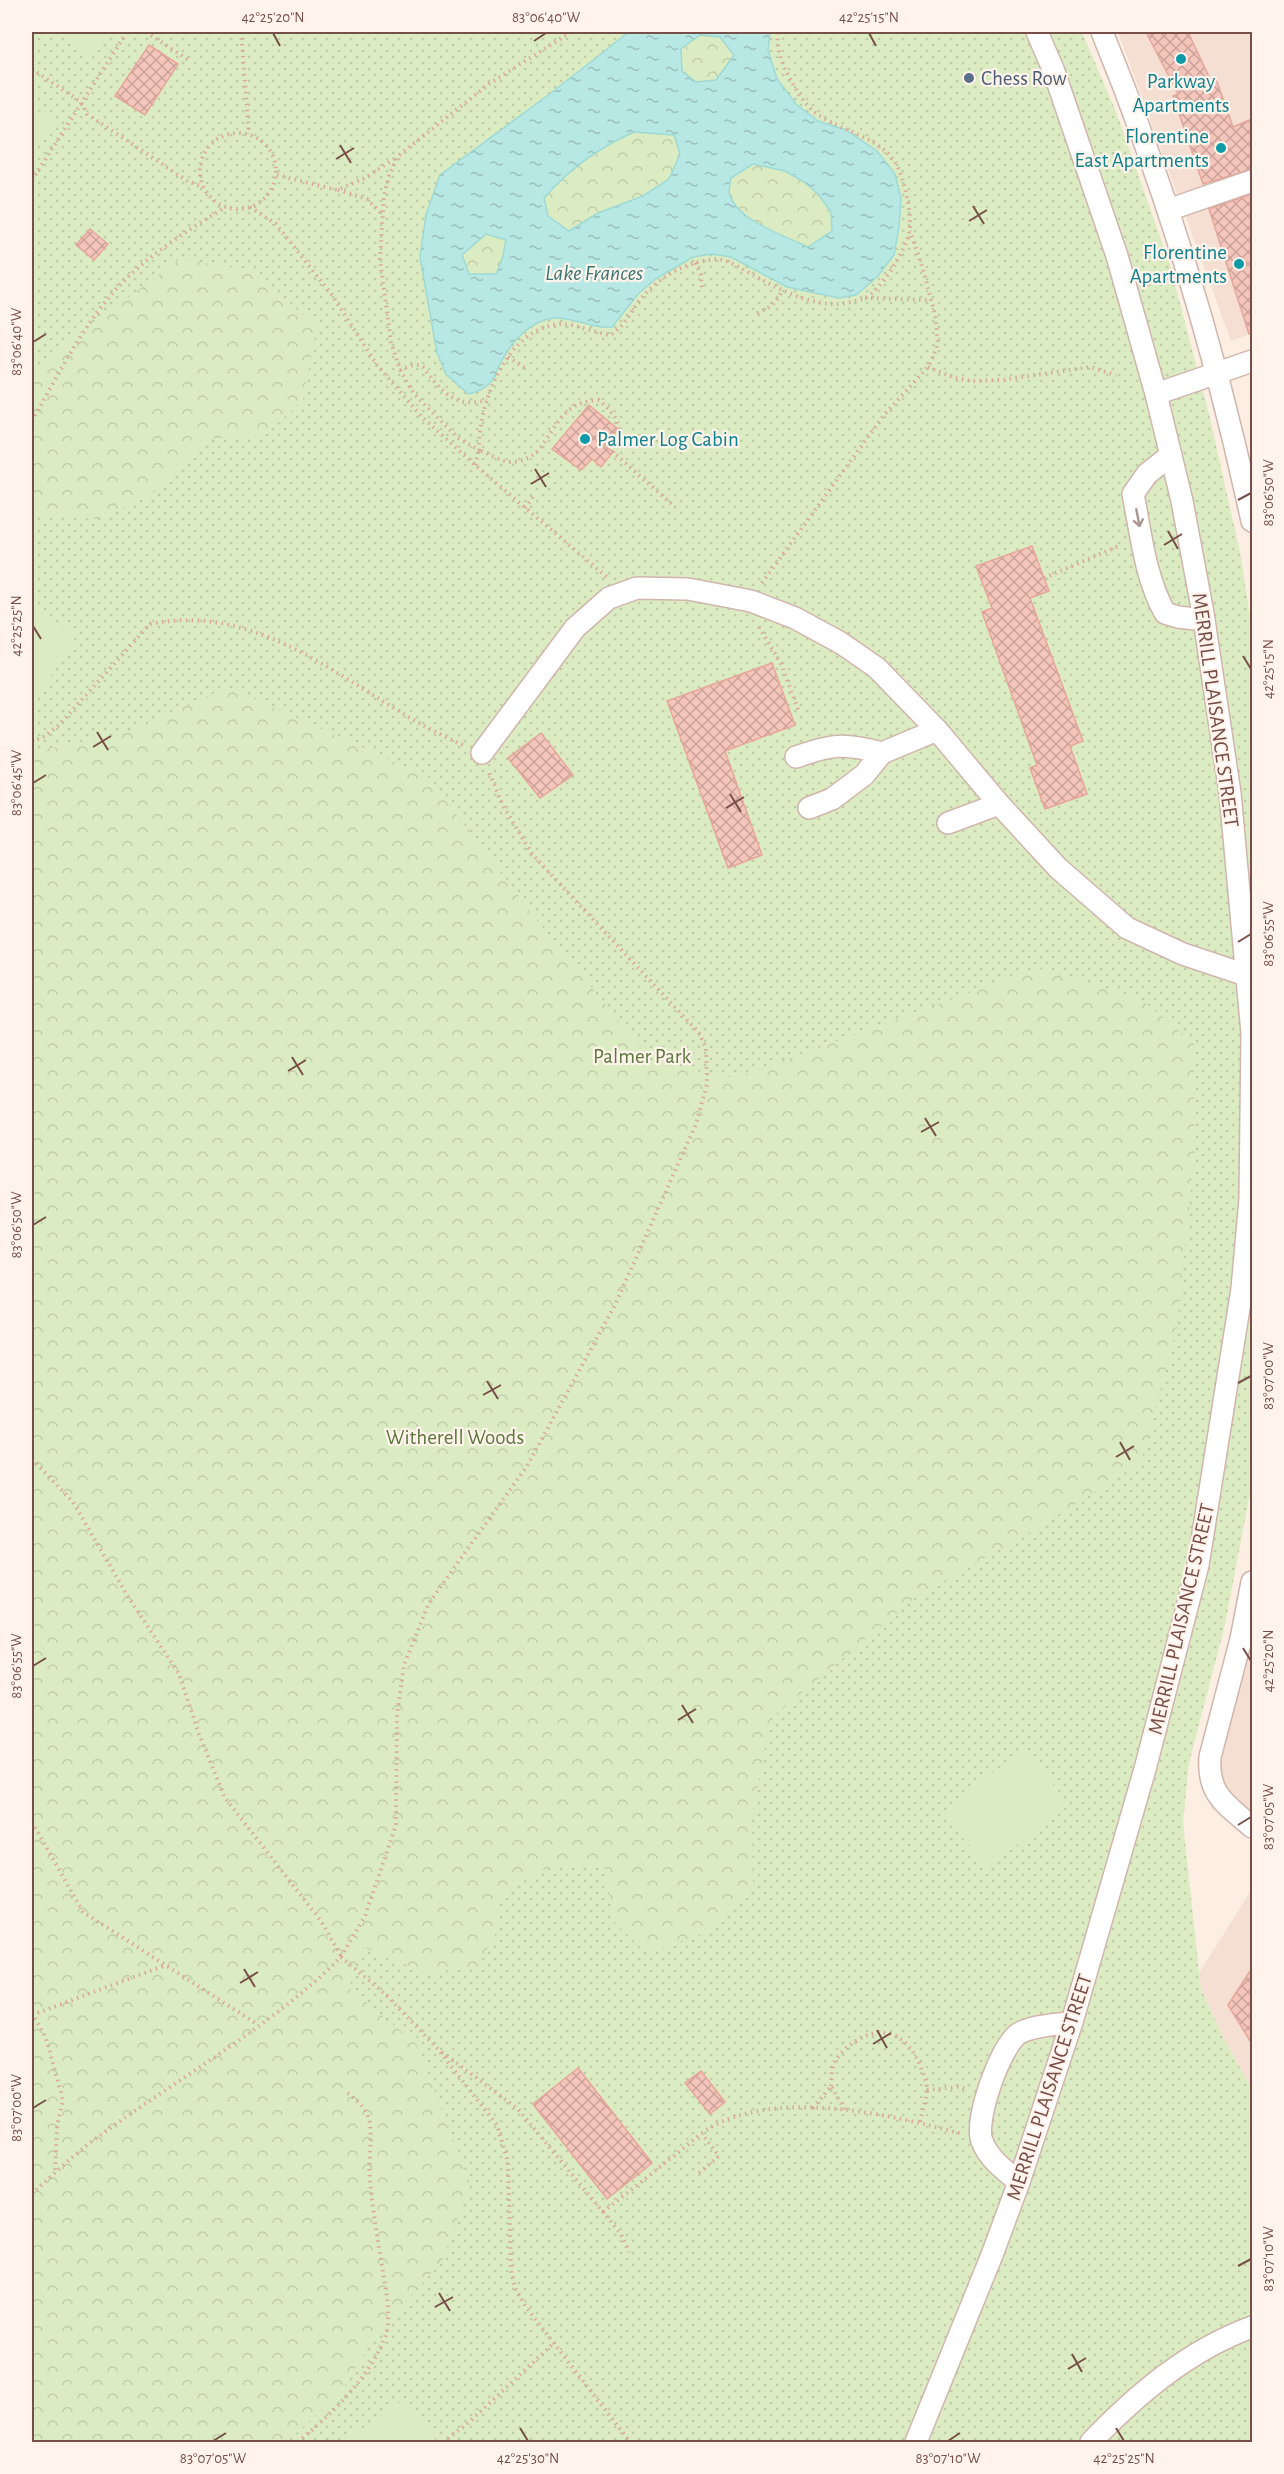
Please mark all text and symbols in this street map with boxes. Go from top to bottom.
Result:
text: 42°25'20"N [241,10,305,25]
text: 83°06'40"W [512,10,581,25]
text: 42°25'15"N [839,10,899,25]
marker: Parkway Apartments [1174,52,1188,66]
place label: Chess Row [981,68,1067,89]
marker: Chess Row [962,71,976,85]
place label: Parkway Apartments [1132,71,1230,116]
place label: Florentine East Apartments [1074,126,1209,171]
marker: Florentine East Apartments [1214,141,1228,155]
place label: Florentine Apartments [1130,242,1227,287]
marker: Florentine Apartments [1232,257,1246,271]
water label: Lake Frances [545,262,643,284]
text: 83°06'40"W [9,307,24,376]
place label: Palmer Log Cabin [597,429,739,450]
marker: Palmer Log Cabin [578,432,592,446]
text: 83°06'50"W [1261,459,1276,527]
one-way arrow [1133,508,1144,528]
street label: MERRILL PLAISANCE STREET [1189,591,1242,829]
text: 42°25'25"N [9,595,24,657]
text: 42°25'15"N [1261,639,1276,699]
text: 83°06'45"W [9,749,24,816]
text: 83°06'55"W [1261,901,1276,967]
park label: Palmer Park [593,1046,692,1067]
text: 83°06'50"W [9,1191,24,1259]
text: 83°07'00"W [1261,1341,1276,1410]
park label: Witherell Woods [386,1427,524,1448]
street label: MERRILL PLAISANCE STREET [1145,1501,1218,1737]
text: 42°25'20"N [1261,1629,1276,1693]
text: 83°06'55"W [9,1633,24,1699]
text: 83°07'05"W [1261,1783,1276,1850]
street label: MERRILL PLAISANCE STREET [1003,1971,1096,2203]
text: 83°07'00"W [9,2073,24,2142]
text: 83°07'10"W [1261,2226,1276,2292]
text: 83°07'05"W [180,2451,247,2466]
text: 42°25'30"N [497,2451,559,2466]
text: 83°07'10"W [915,2451,981,2466]
text: 42°25'25"N [1093,2451,1155,2466]

